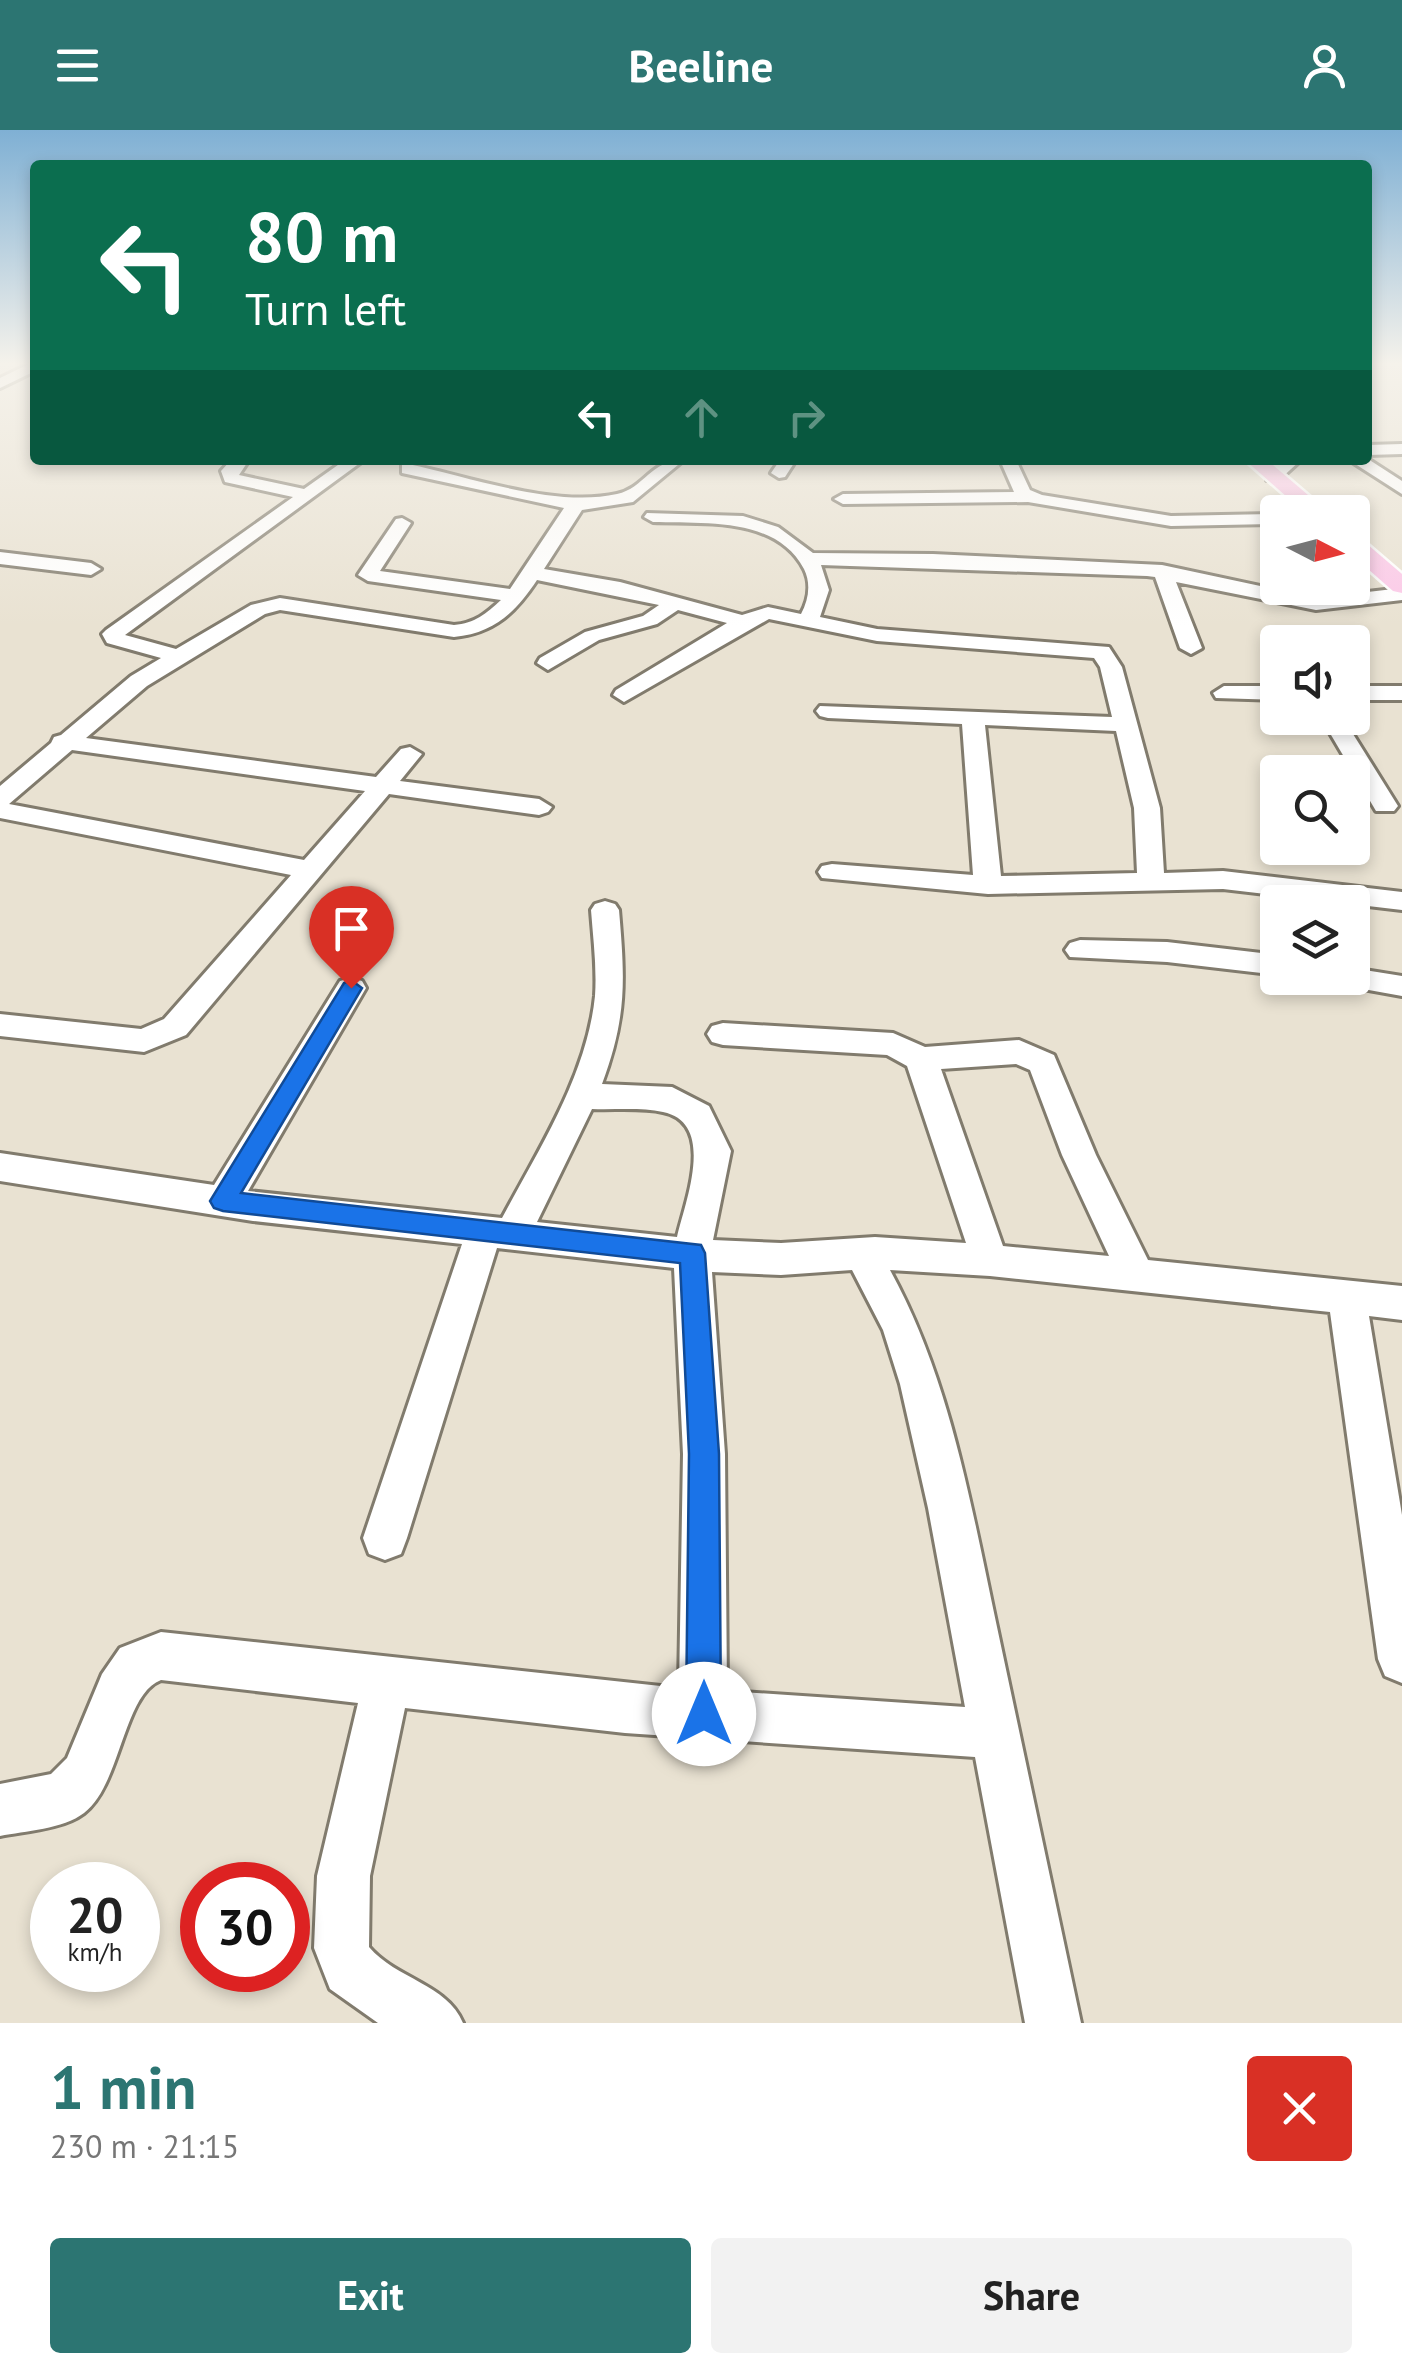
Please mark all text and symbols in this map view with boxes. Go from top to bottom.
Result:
text: Beeline [629,36,773,94]
icon: menu [50,38,105,93]
icon: person [1297,38,1352,93]
text: 80 m [245,191,398,281]
icon: left [80,200,210,330]
text: Turn left [245,279,406,337]
icon: left [569,390,624,445]
icon: ahead [674,390,729,445]
icon: right [779,390,834,445]
north arrow [1260,495,1370,605]
map controls [1260,495,1370,995]
button: sound [1260,625,1370,735]
button: search [1260,755,1370,865]
button: layers [1260,885,1370,995]
pin [309,886,394,989]
icon: arrive [324,901,379,956]
position arrow [652,1662,756,1766]
speed limit sign: 30 [180,1862,310,1992]
text: 20 [67,1882,123,1947]
text: km/h [68,1936,122,1968]
text: 1 min [50,2048,196,2126]
button: close [1247,2056,1352,2161]
text: 230 m · 21:15 [50,2125,239,2167]
button: Exit [50,2238,691,2353]
button: Share [711,2238,1352,2353]

